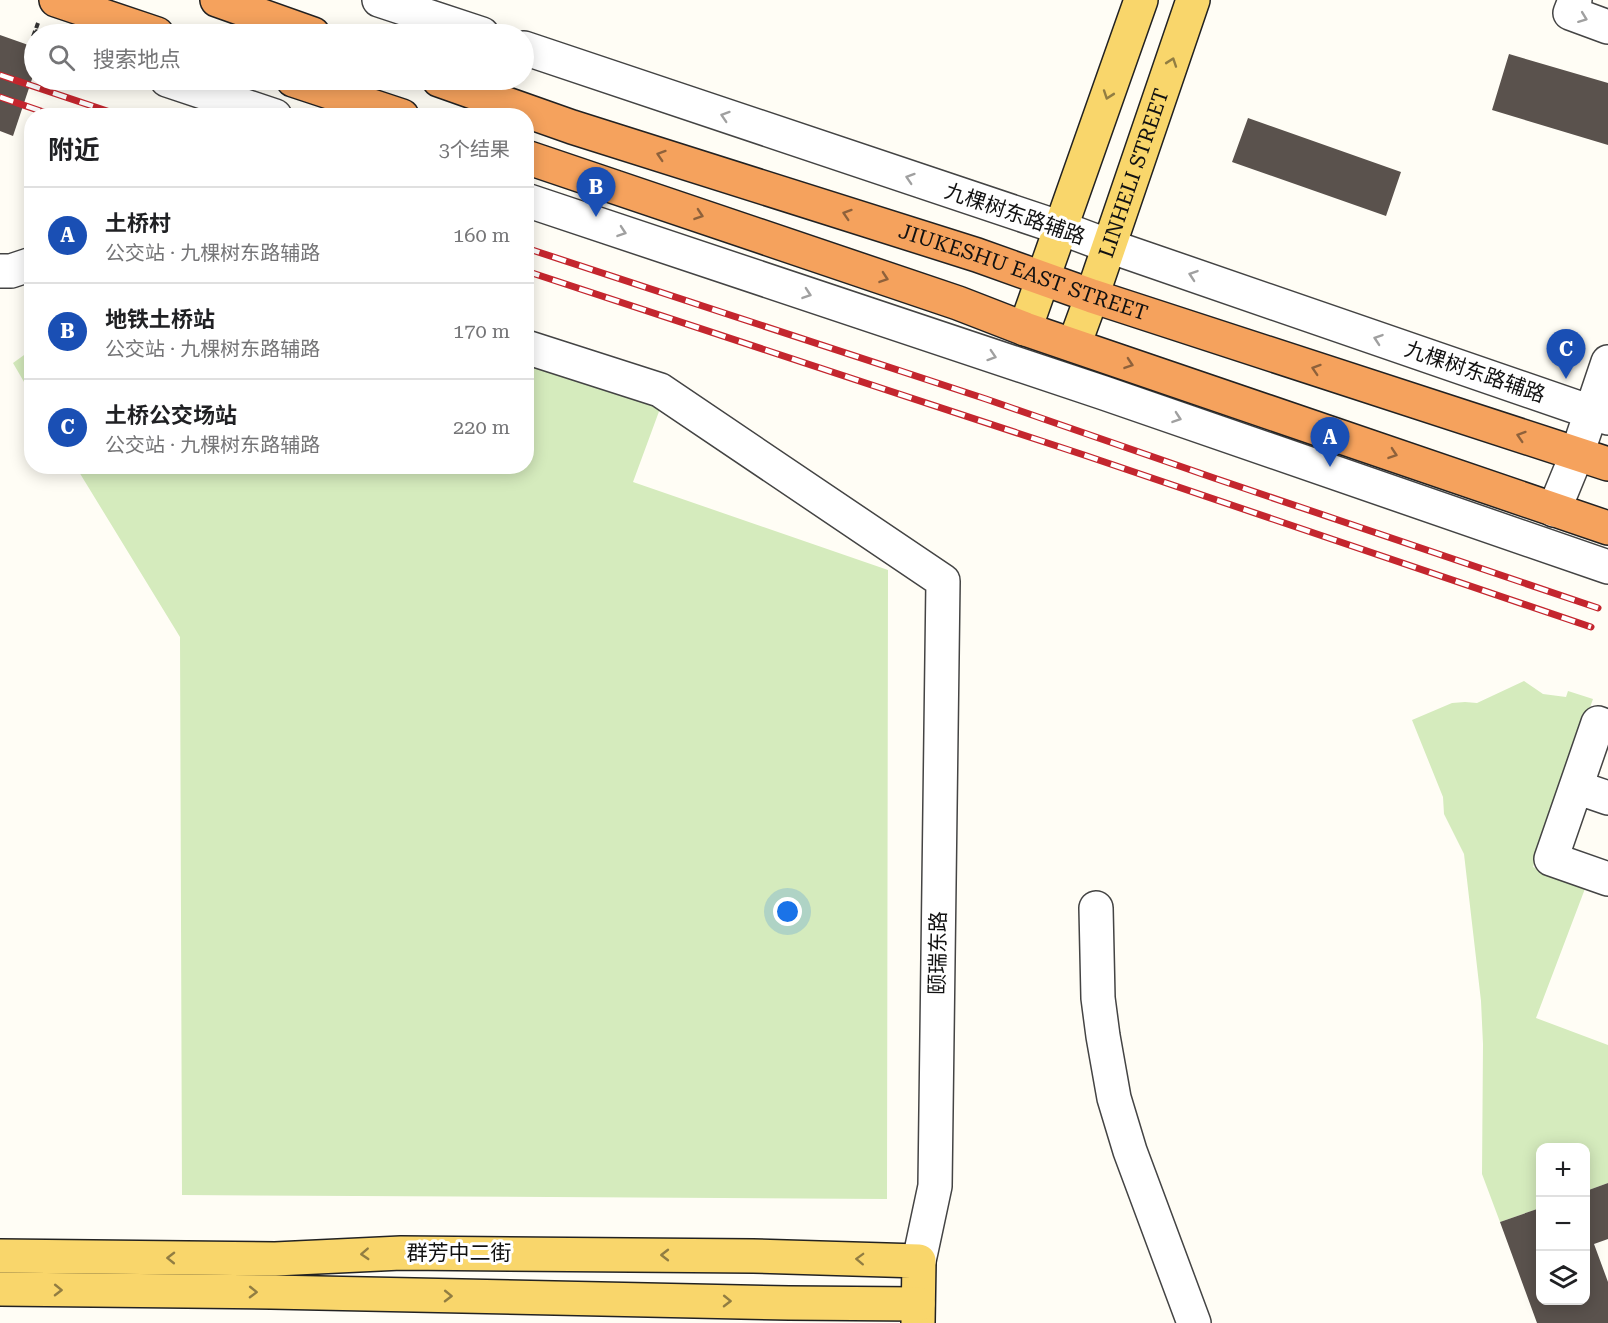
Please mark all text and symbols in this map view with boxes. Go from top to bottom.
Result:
one-way arrow [1577,10,1587,23]
search box [24,24,534,90]
icon: search [45,41,78,74]
text: 搜索地点 [93,47,181,72]
one-way arrow [1164,57,1177,67]
street label: LINHELI STREET [1094,85,1174,261]
one-way arrow [1102,89,1115,100]
one-way arrow [720,110,731,123]
text: 附近 [48,135,100,165]
text: 3个结果 [439,137,510,161]
one-way arrow [656,150,667,162]
pin: B [576,168,616,217]
one-way arrow [905,172,916,185]
street label: 九棵树东路辅路 [942,179,1088,249]
one-way arrow [693,207,704,220]
one-way arrow [842,209,853,221]
text: 土桥村 [105,211,171,236]
street label: JIUKESHU EAST STREET [896,219,1151,325]
text: A [60,223,75,247]
text: 160 m [453,223,510,247]
one-way arrow [616,225,627,237]
text: 公交站 · 九棵树东路辅路 [105,241,320,265]
one-way arrow [878,270,889,283]
one-way arrow [1188,270,1199,283]
one-way arrow [801,287,812,299]
text: 地铁土桥站 [105,307,215,332]
text: B [60,319,75,343]
text: 170 m [453,319,510,343]
pin: C [1546,330,1586,379]
one-way arrow [1373,333,1384,346]
text: 公交站 · 九棵树东路辅路 [105,337,320,361]
street label: 九棵树东路辅路 [1402,337,1548,407]
one-way arrow [986,348,997,361]
one-way arrow [1123,357,1134,370]
one-way arrow [1311,363,1322,376]
text: 土桥公交场站 [105,403,237,428]
one-way arrow [1171,410,1181,423]
text: C [61,415,75,439]
text: 220 m [453,415,510,439]
pin: A [1310,418,1350,467]
one-way arrow [1516,430,1527,443]
text: 公交站 · 九棵树东路辅路 [105,433,320,457]
one-way arrow [1387,447,1398,460]
your location [773,897,802,926]
street label: 颐瑞东路 [925,911,951,995]
map controls [1536,1143,1590,1305]
button: + [1536,1143,1590,1197]
button: − [1536,1197,1590,1251]
street label: 群芳中二街 [407,1241,512,1265]
one-way arrow [361,1248,370,1261]
one-way arrow [661,1249,670,1261]
button: layers [1536,1251,1590,1305]
one-way arrow [166,1252,175,1264]
one-way arrow [856,1253,865,1265]
one-way arrow [54,1284,63,1296]
one-way arrow [249,1286,258,1298]
one-way arrow [444,1290,453,1302]
one-way arrow [723,1295,732,1308]

